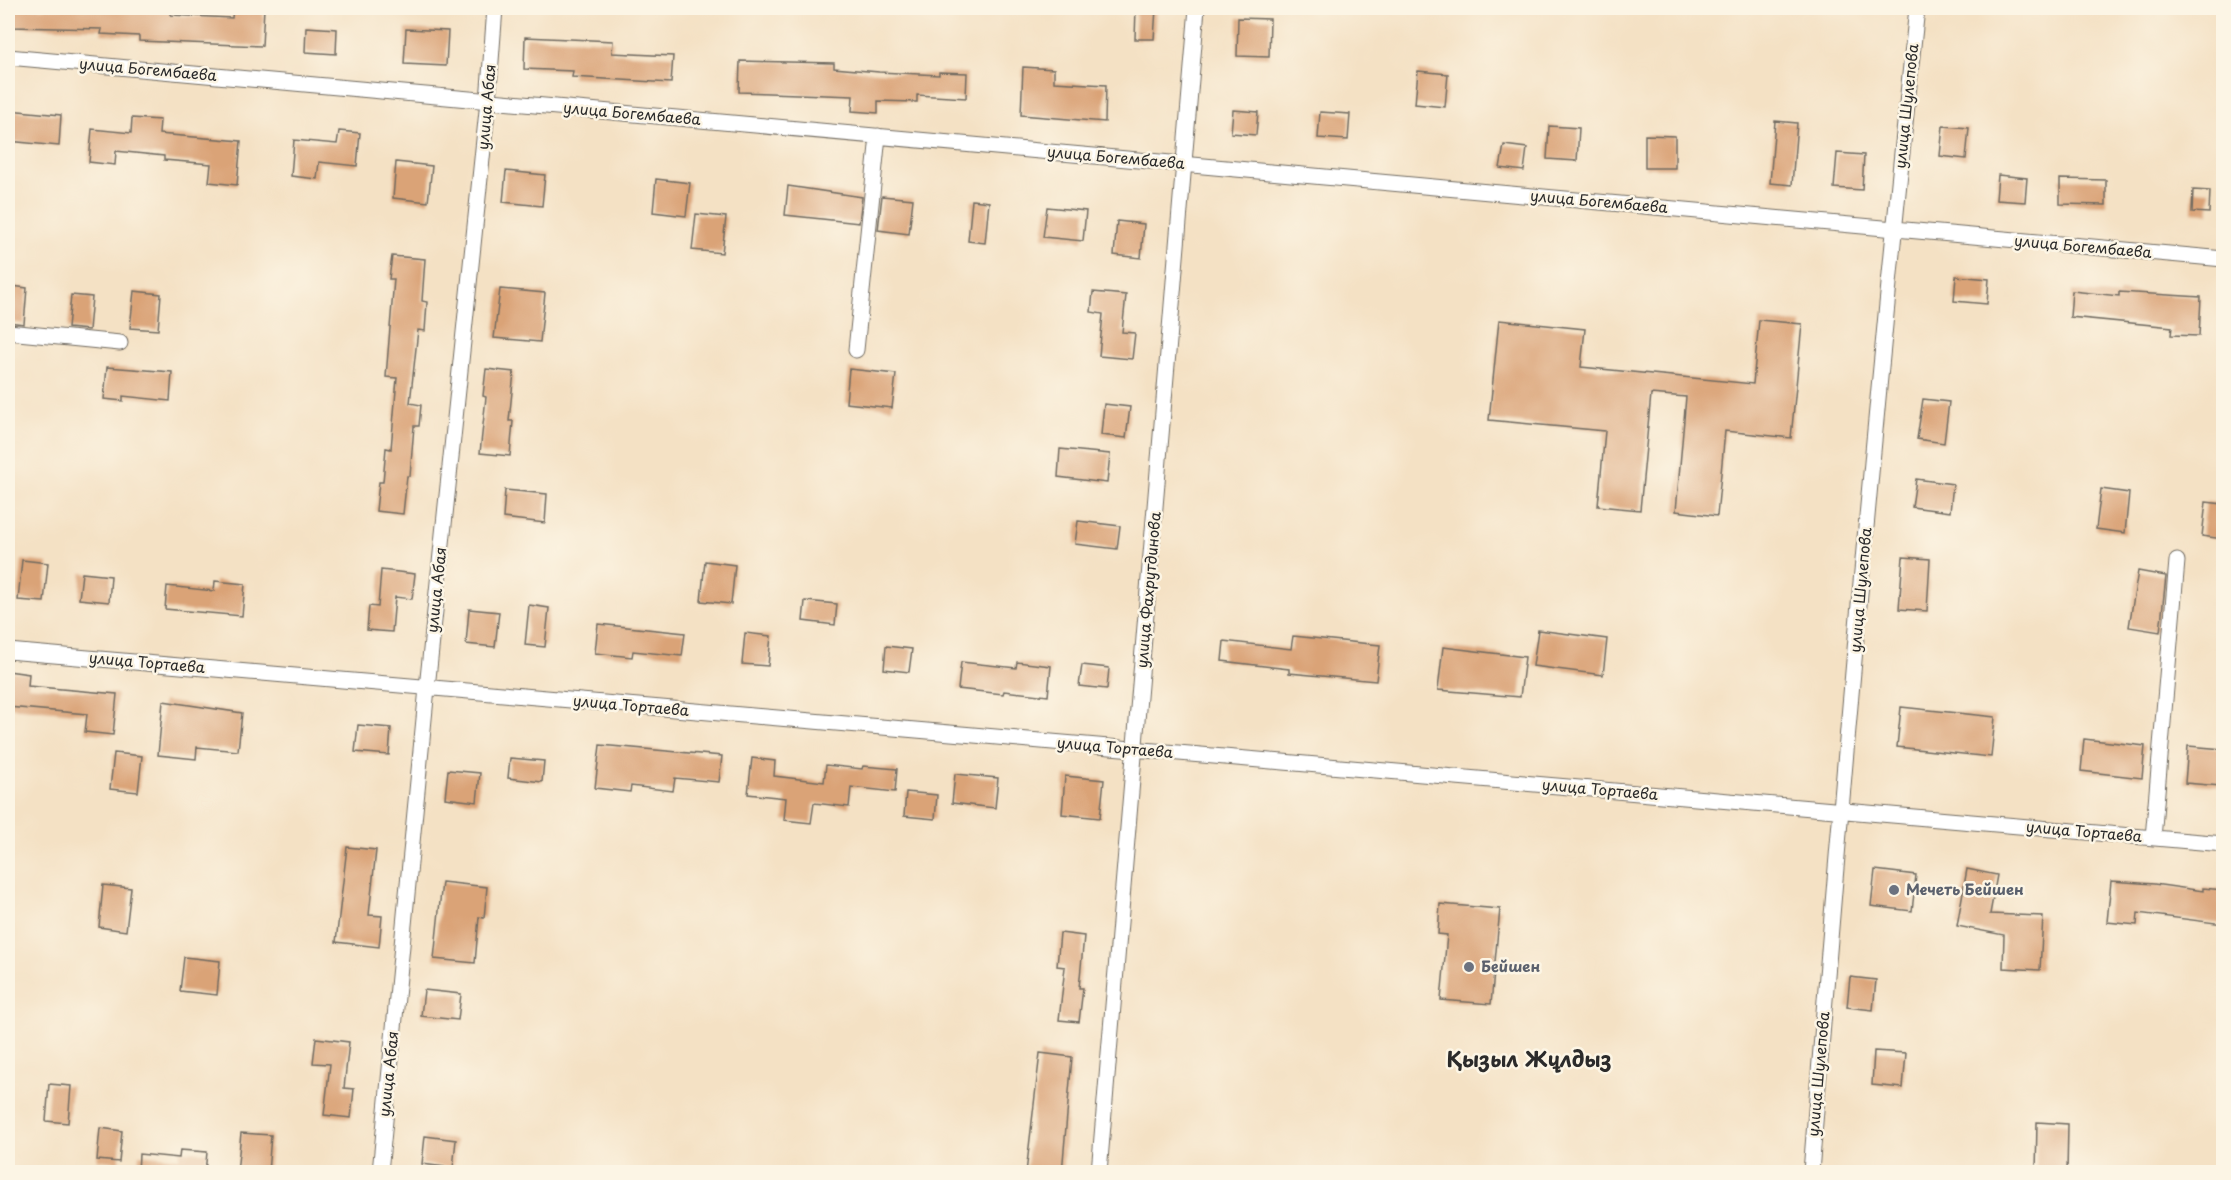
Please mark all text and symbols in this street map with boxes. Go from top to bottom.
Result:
street label: улица Шулепова [1888,42,1924,169]
street label: улица Богембаева [78,51,219,86]
street label: улица Абая [470,63,501,151]
street label: улица Богембаева [562,95,703,130]
street label: улица Богембаева [1046,139,1187,174]
street label: улица Богембаева [1529,183,1670,218]
street label: улица Богембаева [2013,228,2154,263]
street label: улица Фахрутдинова [1129,510,1166,669]
street label: улица Шулепова [1843,526,1876,653]
street label: улица Абая [420,546,451,634]
street label: улица Тортаева [88,645,207,678]
street label: улица Тортаева [572,688,691,721]
street label: улица Тортаева [1056,730,1175,763]
street label: улица Тортаева [1541,772,1660,805]
street label: улица Тортаева [2025,814,2144,847]
place label: Мечеть Бейшен [1906,877,2024,900]
marker: Мечеть Бейшен [1887,883,1901,897]
place label: Бейшен [1481,954,1540,977]
marker: Бейшен [1462,960,1476,974]
street label: улица Шулепова [1801,1010,1834,1137]
street label: улица Абая [372,1030,403,1118]
district label: Қызыл Жұлдыз [1446,1042,1612,1074]

